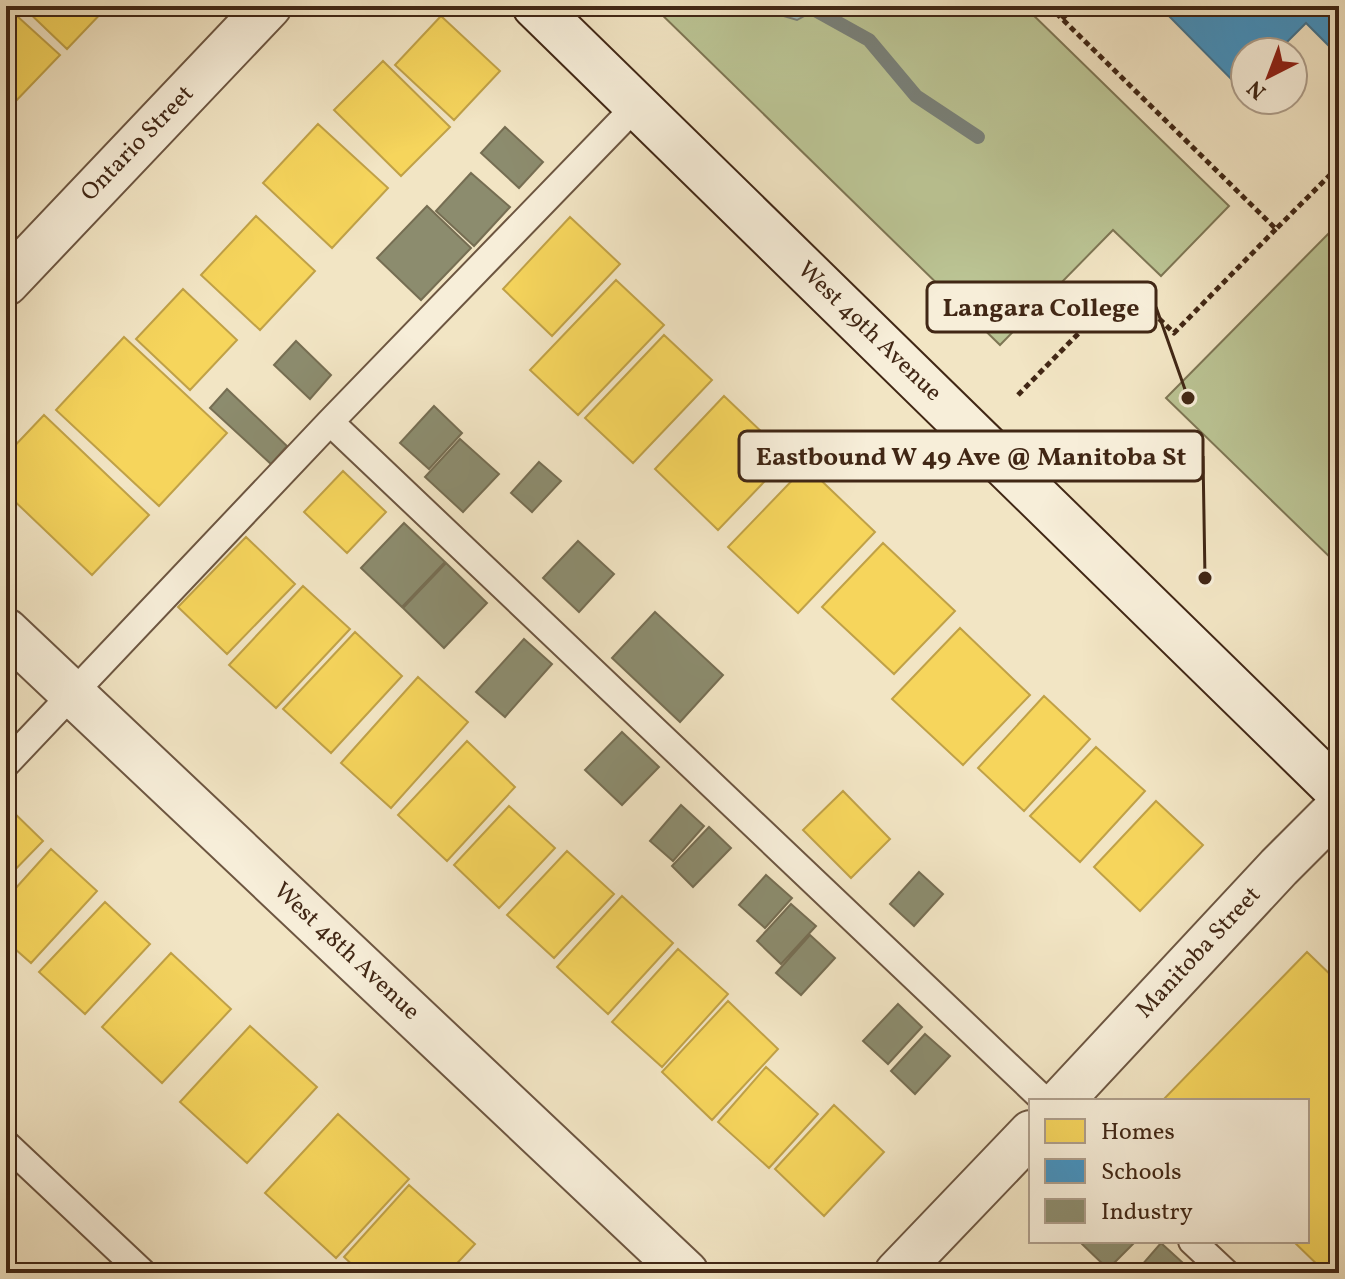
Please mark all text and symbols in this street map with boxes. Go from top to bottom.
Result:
north arrow [1229,36,1309,116]
text: N [1241,72,1274,106]
street label: Ontario Street [74,78,202,210]
street label: West 49th Avenue [789,254,949,410]
callout: Langara College [927,282,1156,332]
text: Langara College [942,291,1140,327]
callout: Eastbound W 49 Ave @ Manitoba St [739,431,1203,481]
text: Eastbound W 49 Ave @ Manitoba St [756,440,1187,476]
street label: West 48th Avenue [265,875,427,1029]
street label: Manitoba Street [1129,879,1269,1027]
legend [1029,1099,1309,1243]
text: Homes [1101,1116,1175,1150]
text: Schools [1101,1156,1181,1190]
text: Industry [1101,1196,1193,1230]

